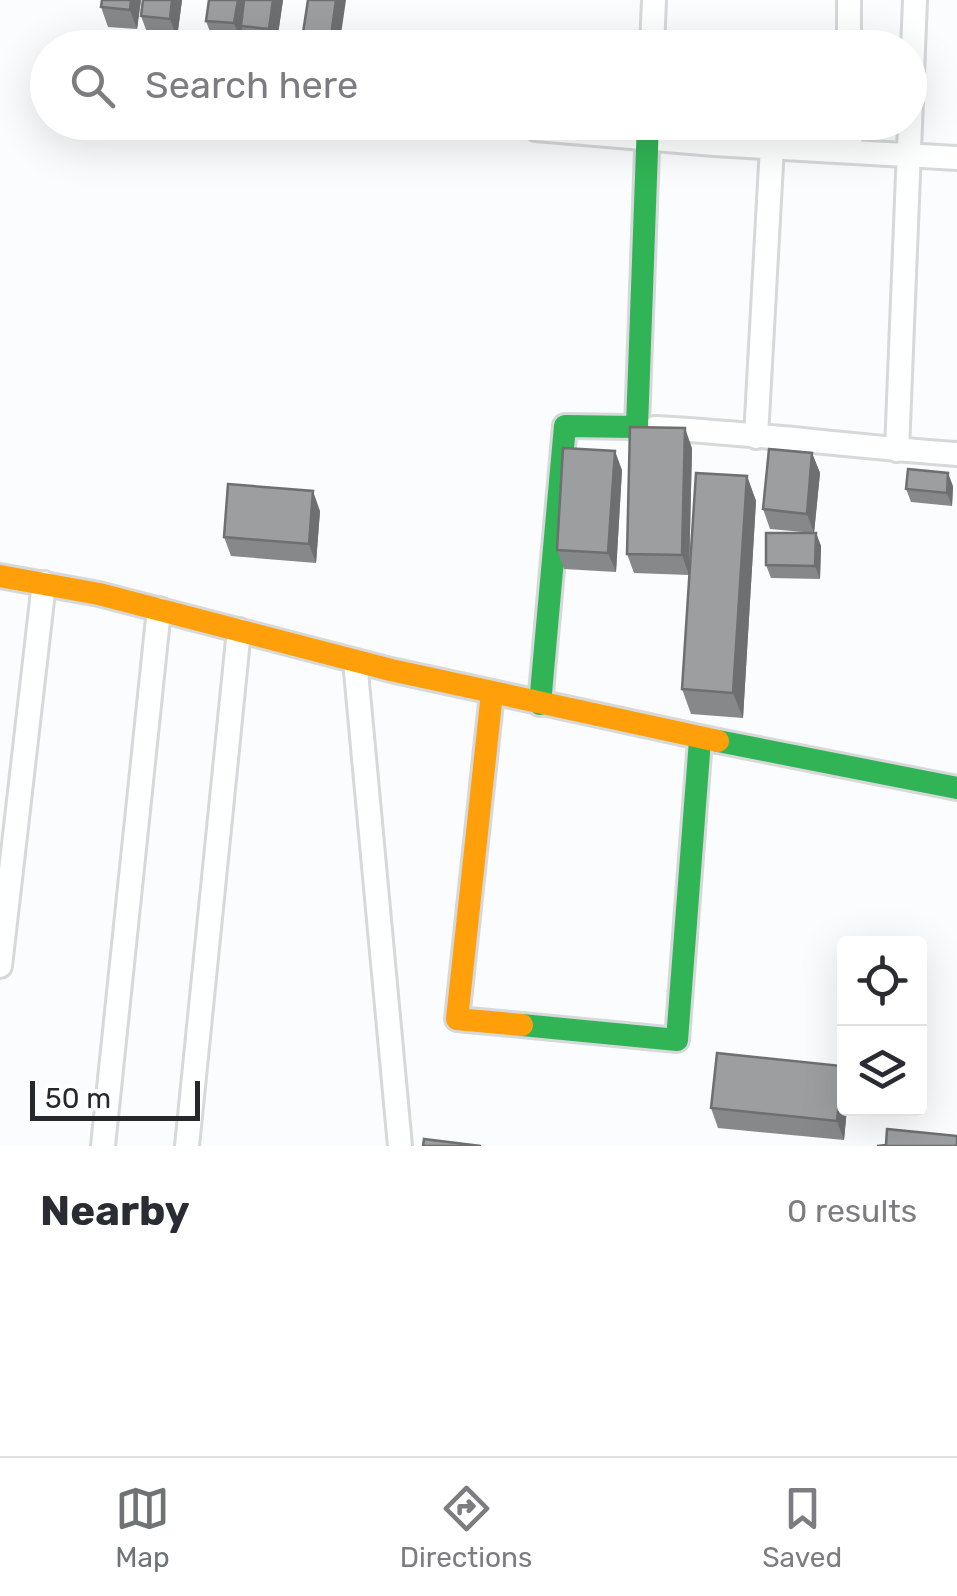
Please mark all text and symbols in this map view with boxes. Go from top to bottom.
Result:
search box [30,30,927,140]
icon: search [65,58,120,113]
text: Search here [145,62,358,108]
map controls [837,936,927,1116]
button: locate [837,936,927,1026]
button: layers [837,1026,927,1116]
scale bar [30,1076,200,1120]
text: 50 m [45,1082,111,1115]
text: Nearby [40,1186,190,1236]
text: 0 results [787,1192,917,1230]
tab: Map [115,1481,170,1574]
tab: Directions [400,1481,532,1574]
tab: Saved [762,1481,842,1574]

